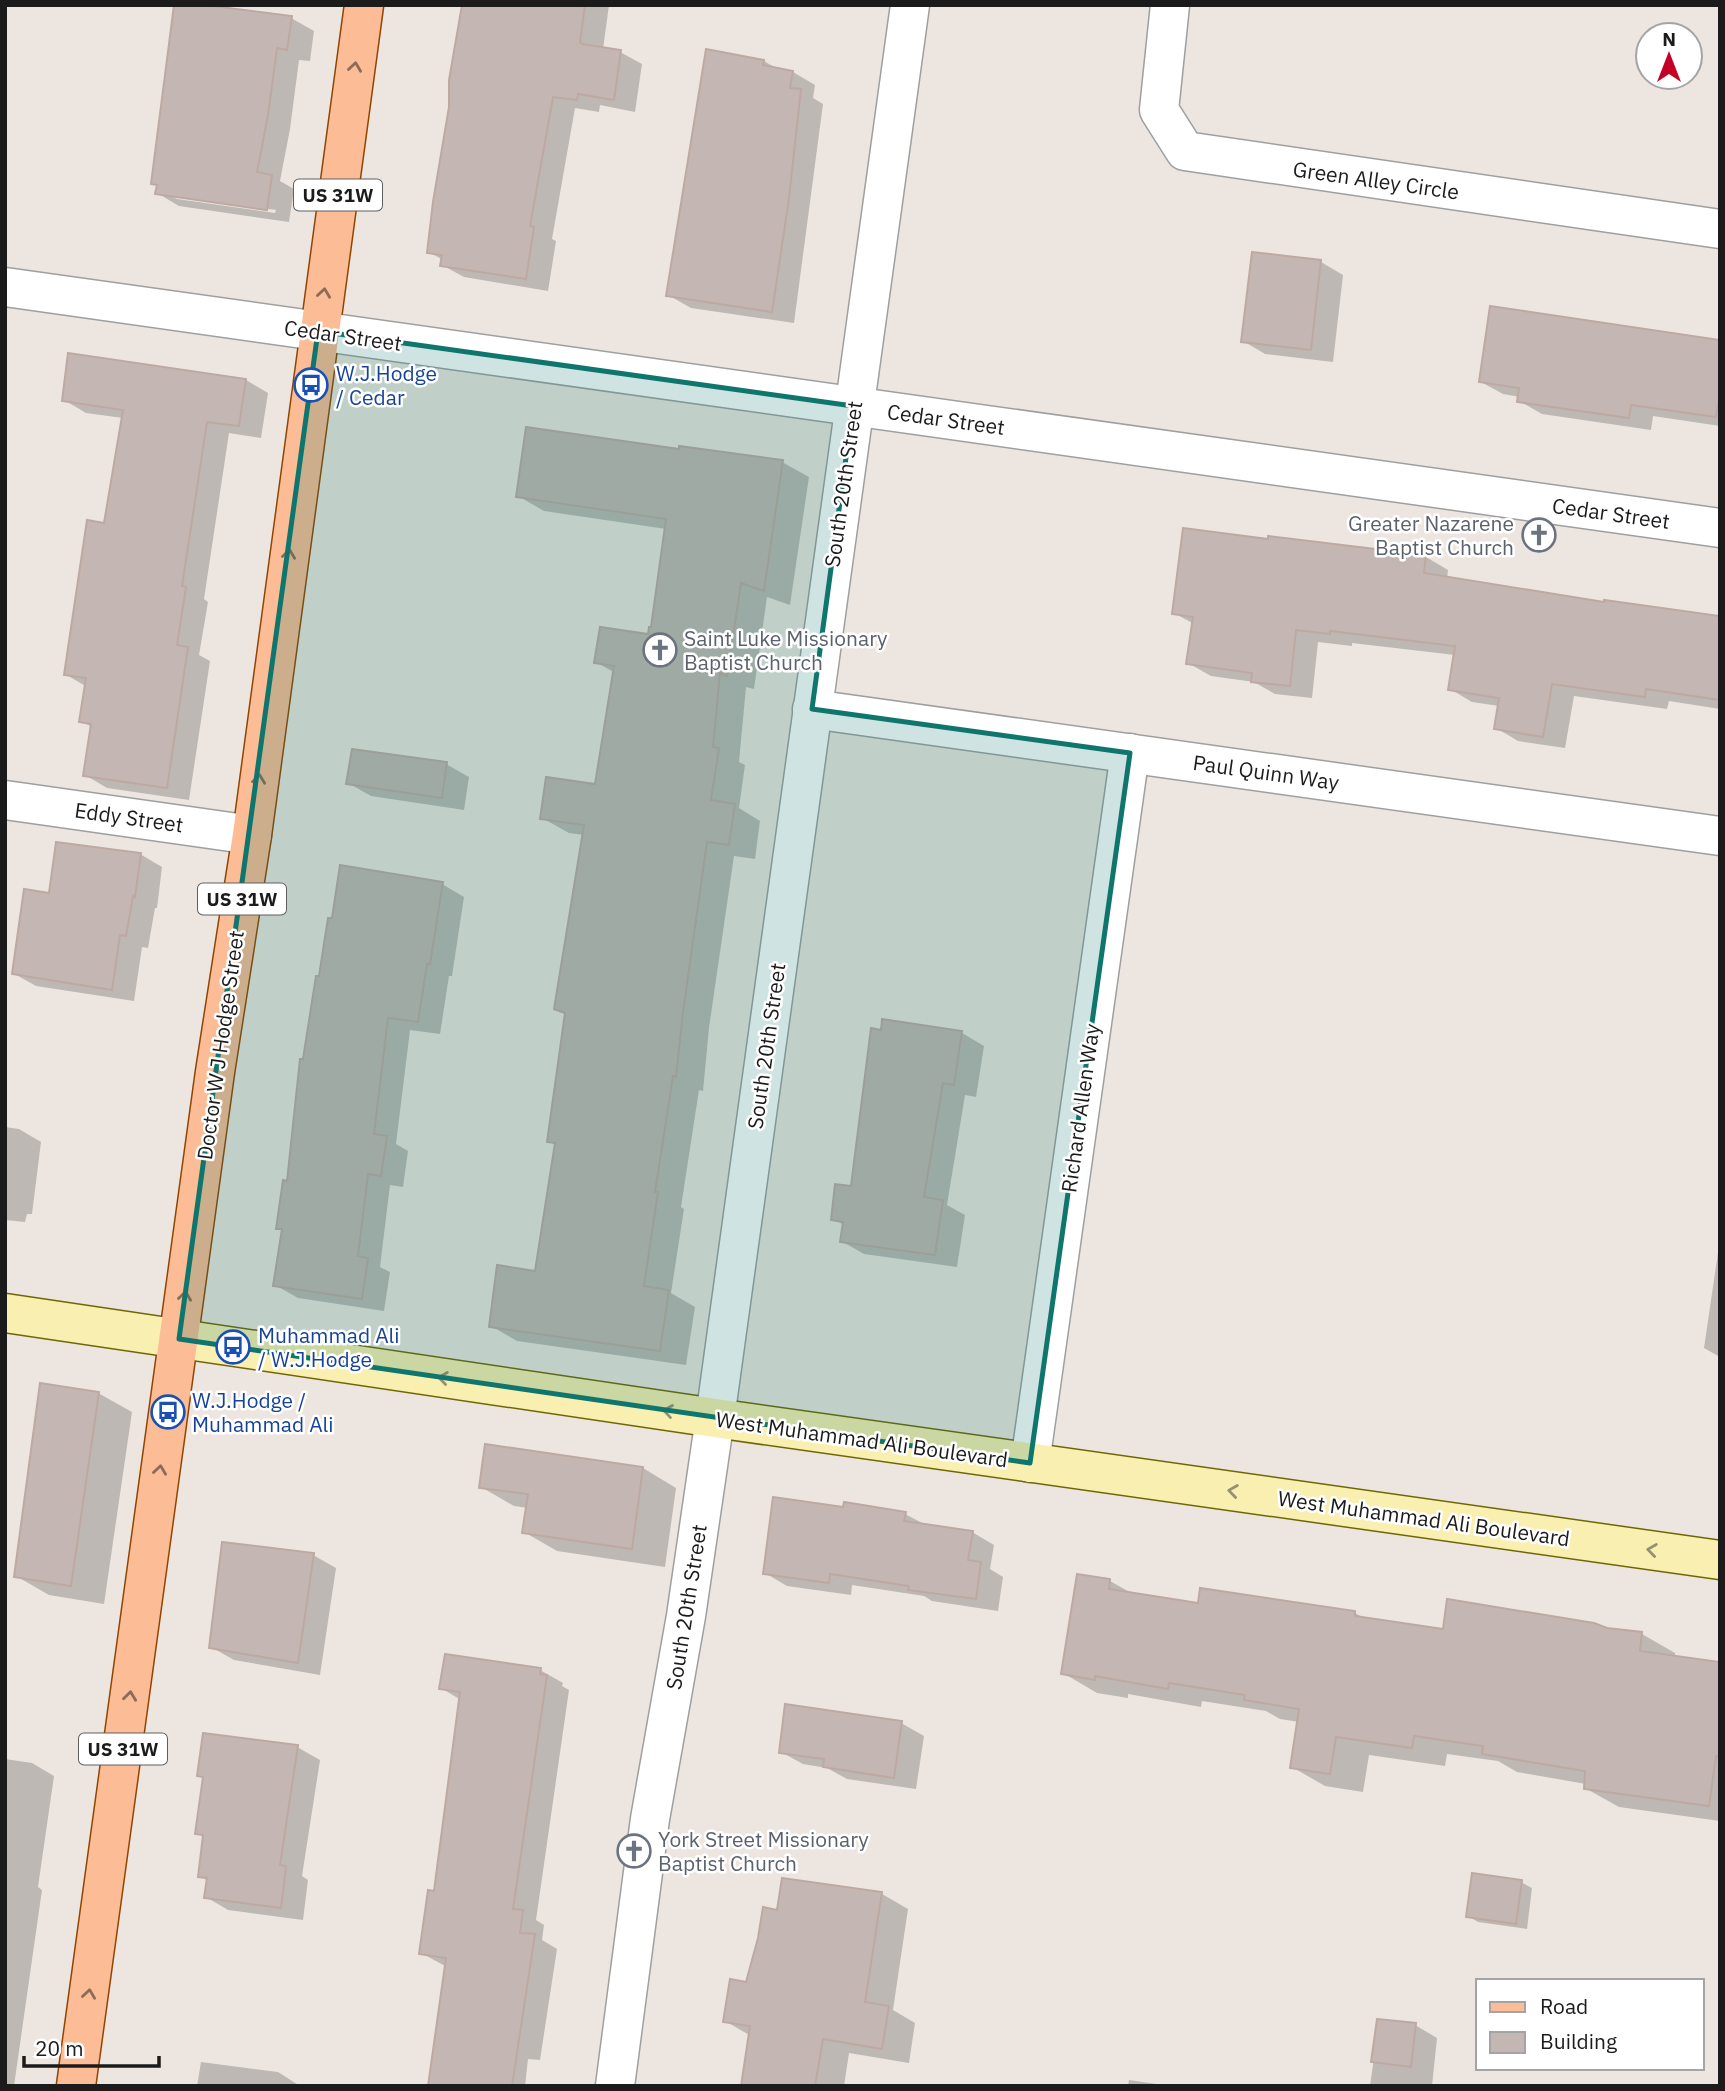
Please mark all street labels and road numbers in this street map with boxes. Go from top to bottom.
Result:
street label: Green Alley Circle [1291,154,1461,206]
road number: US 31W [294,180,382,210]
street label: Cedar Street [283,313,403,357]
street label: Cedar Street [886,397,1006,441]
street label: South 20th Street [818,399,868,569]
street label: Cedar Street [1551,491,1671,535]
street label: Paul Quinn Way [1191,748,1341,796]
street label: Eddy Street [73,796,185,838]
road number: US 31W [198,884,286,914]
street label: Doctor W J Hodge Street [190,929,250,1161]
street label: South 20th Street [741,961,791,1131]
street label: Richard Allen Way [1054,1021,1106,1194]
street label: West Muhammad Ali Boulevard [714,1405,1010,1473]
street label: West Muhammad Ali Boulevard [1276,1484,1572,1552]
street label: South 20th Street [659,1522,713,1692]
road number: US 31W [79,1734,167,1764]

